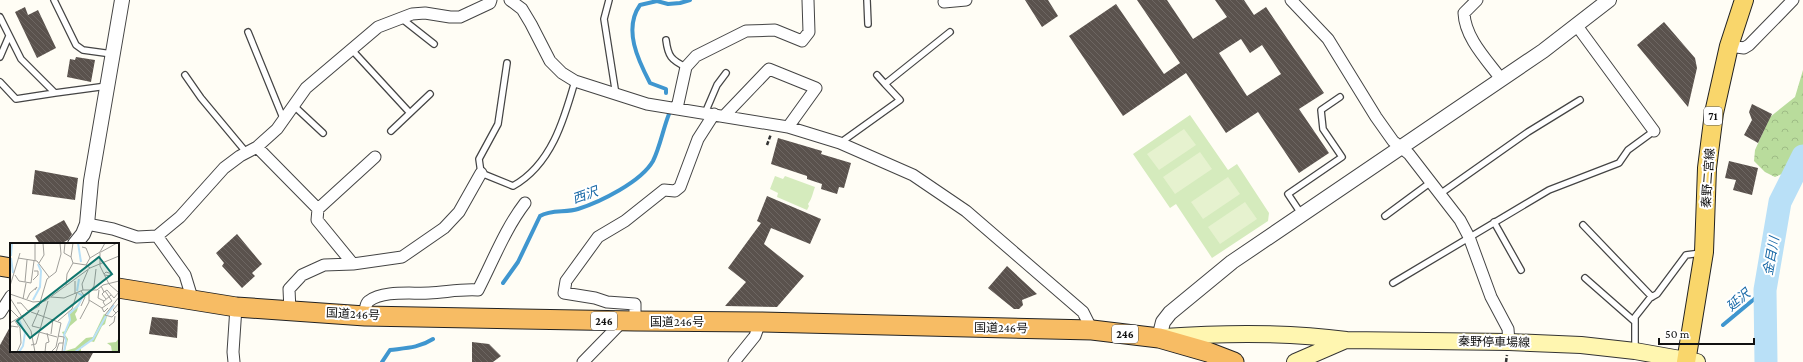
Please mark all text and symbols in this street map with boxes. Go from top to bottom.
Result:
road number: 71 [1704,107,1722,125]
street label: 秦野二宮線 [1699,148,1717,208]
water label: 西沢 [570,183,602,206]
water label: 金目川 [1760,234,1782,277]
inset map [10,243,119,352]
water label: 延沢 [1723,285,1754,314]
street label: 国道246号 [326,306,380,322]
road number: 246 [591,312,617,330]
street label: 国道246号 [650,315,704,329]
scale bar [1659,320,1754,346]
street label: 国道246号 [974,321,1028,335]
road number: 246 [1112,325,1138,343]
text: 50 m [1665,327,1690,341]
street label: 秦野停車場線 [1458,334,1530,350]

